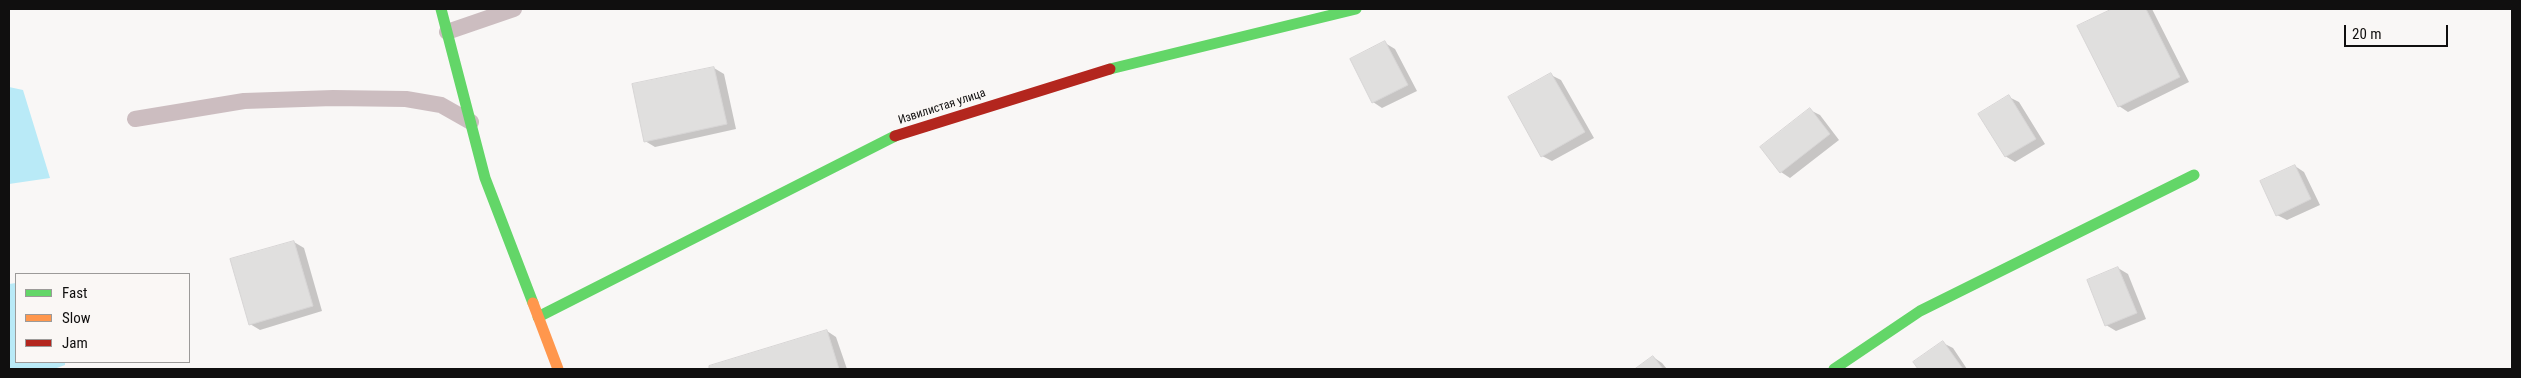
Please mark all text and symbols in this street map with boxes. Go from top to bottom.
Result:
scale bar [2346,15,2450,47]
text: 20 m [2352,25,2382,43]
street label: Извилистая улица [896,86,988,128]
legend [15,273,190,363]
text: Fast [62,284,87,302]
text: Slow [62,309,91,327]
text: Jam [62,334,88,352]

